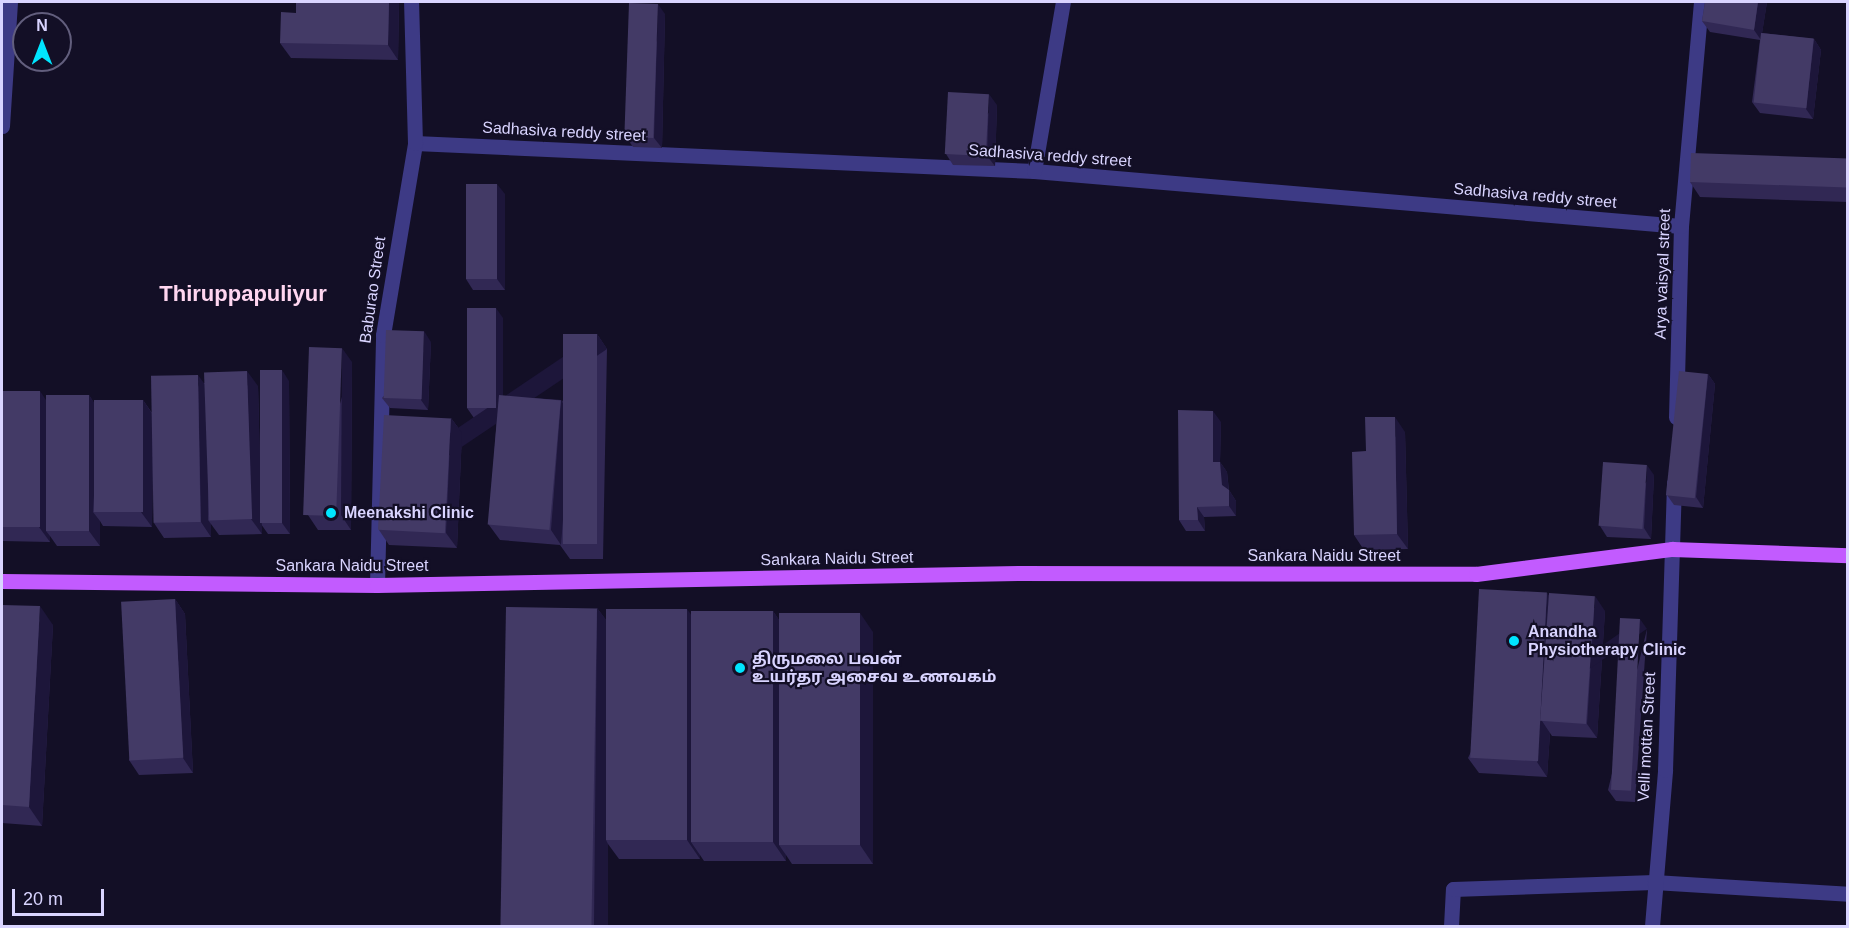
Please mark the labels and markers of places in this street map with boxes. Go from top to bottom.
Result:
place label: Meenakshi Clinic [344,503,474,523]
marker: Meenakshi Clinic [322,504,340,522]
place label: Anandha Physiotherapy Clinic [1528,622,1686,660]
marker: Anandha Physiotherapy Clinic [1505,632,1523,650]
place label: திருமலை பவன் உயர்தர அசைவ உணவகம் [752,649,996,687]
marker: திருமலை பவன் உயர்தர அசைவ உணவகம் [733,661,747,675]

